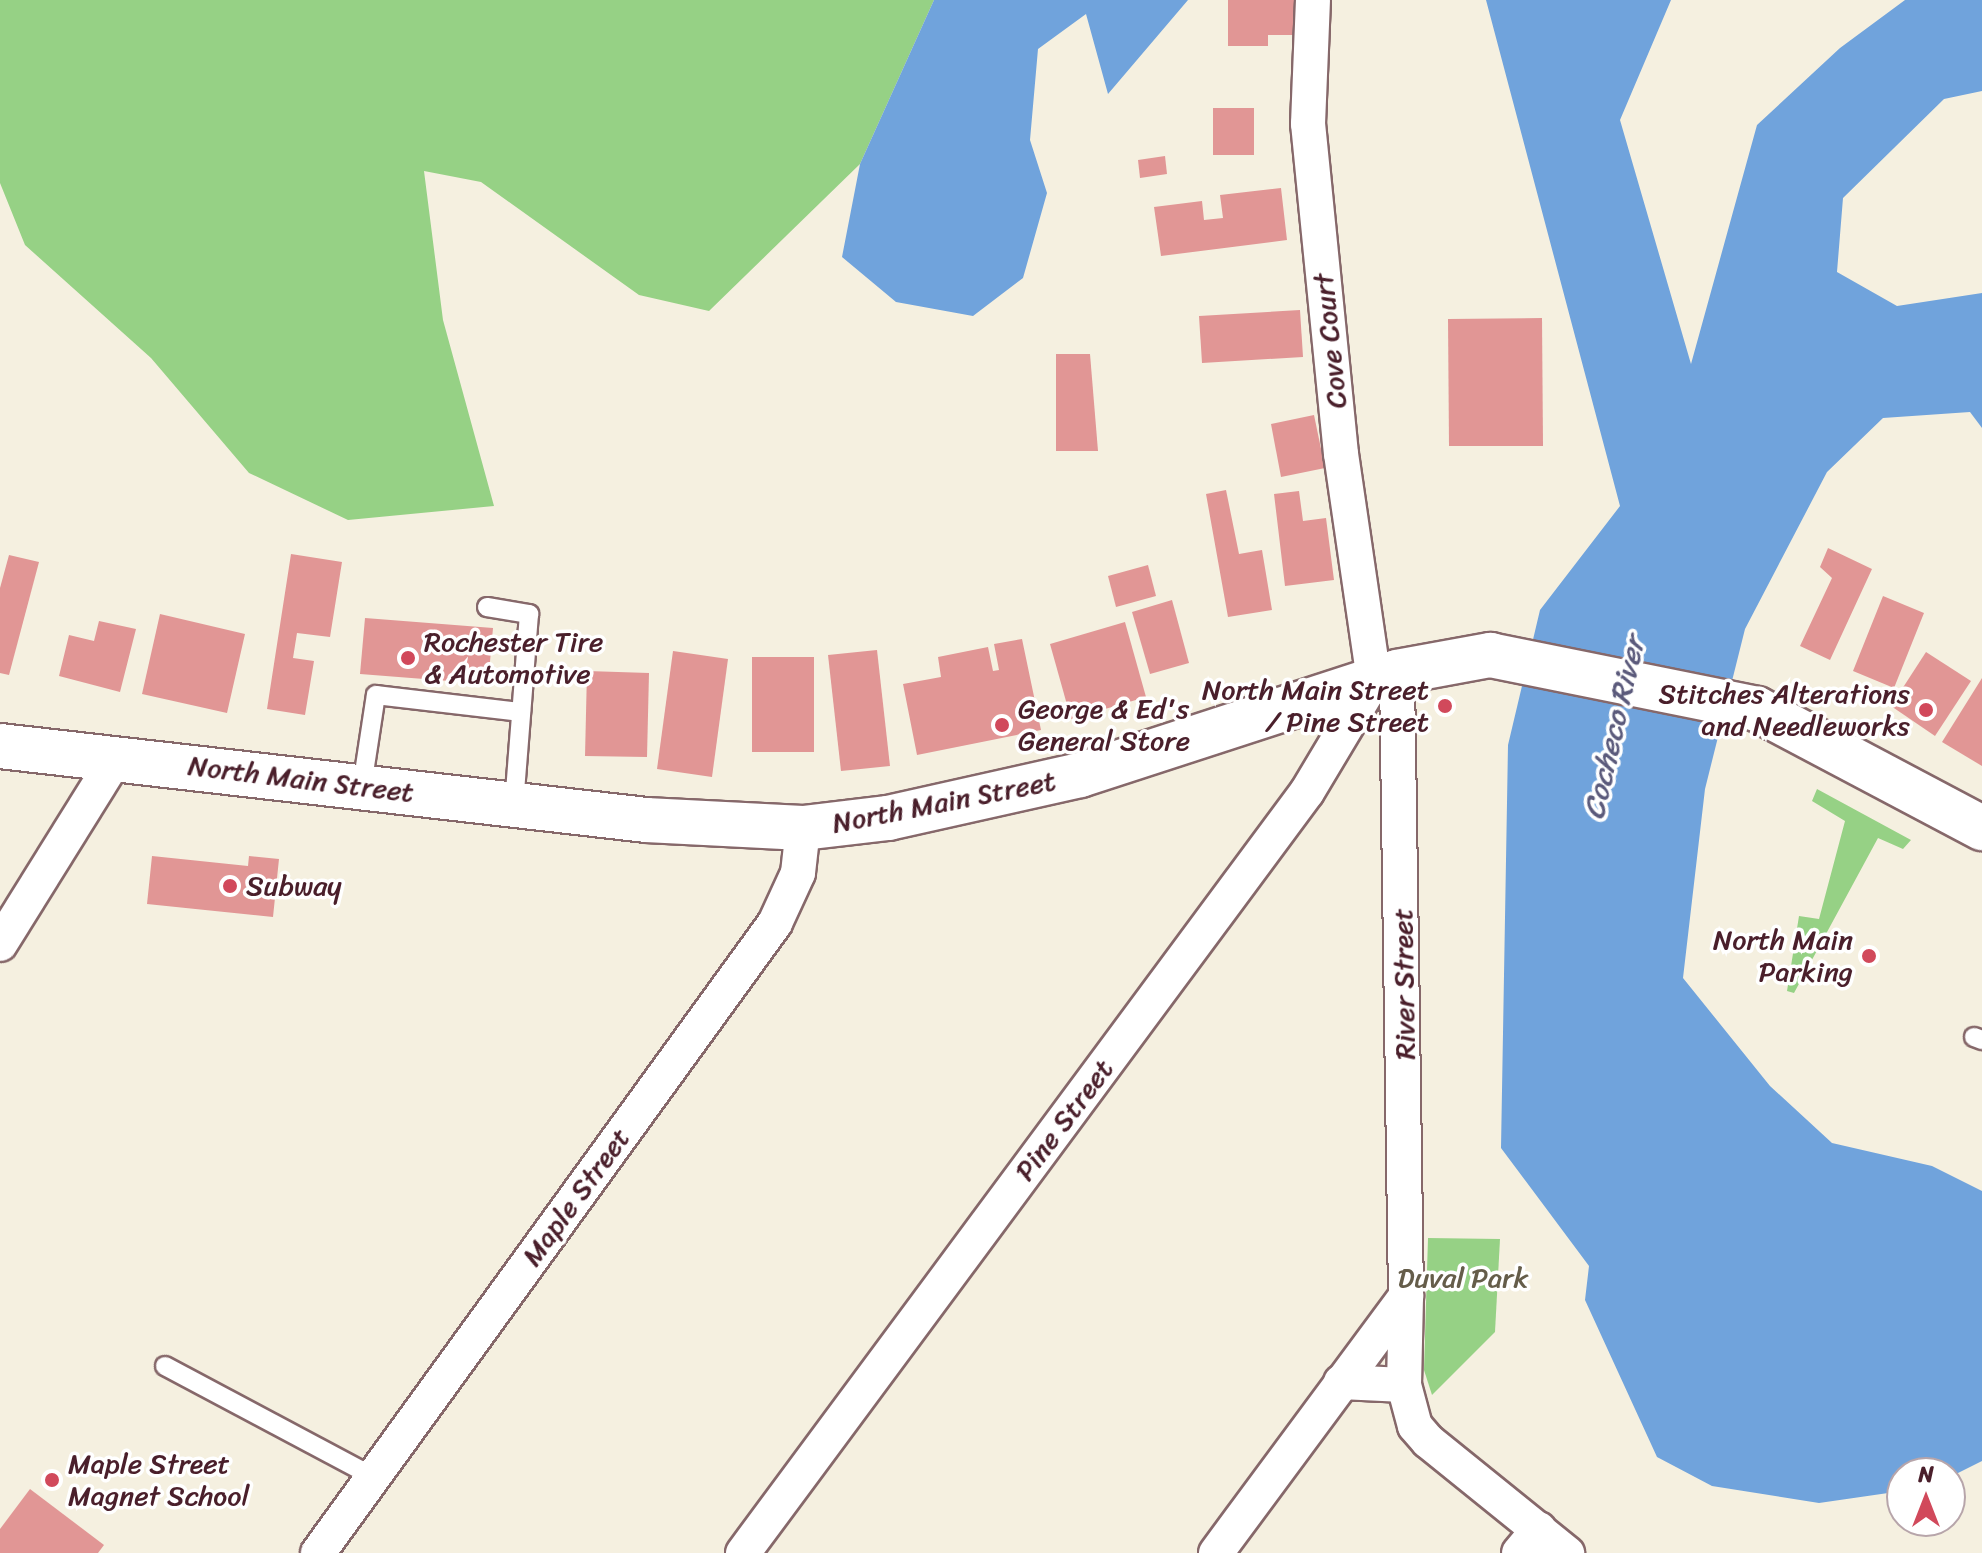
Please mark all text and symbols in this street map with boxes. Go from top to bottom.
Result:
street label: Cove Court [1306,271,1354,411]
place label: Rochester Tire & Automotive [424,625,603,691]
water label: Cocheco River [1576,633,1652,823]
marker: Rochester Tire & Automotive [399,649,417,667]
place label: North Main Street / Pine Street [1201,673,1429,739]
place label: Stitches Alterations and Needleworks [1658,677,1910,743]
place label: George & Ed's General Store [1018,692,1190,758]
marker: North Main Street / Pine Street [1436,697,1454,715]
marker: Stitches Alterations and Needleworks [1917,701,1935,719]
marker: George & Ed's General Store [993,716,1011,734]
street label: North Main Street [186,748,416,810]
street label: North Main Street [829,764,1059,840]
place label: Subway [246,869,342,903]
marker: Subway [221,877,239,895]
street label: River Street [1386,908,1422,1060]
place label: North Main Parking [1714,923,1853,989]
marker: North Main Parking [1860,947,1878,965]
street label: Pine Street [1008,1053,1120,1187]
street label: Maple Street [515,1121,637,1273]
park label: Duval Park [1397,1261,1529,1295]
place label: Maple Street Magnet School [68,1447,250,1513]
text: N [1918,1455,1934,1494]
north arrow [1886,1457,1966,1537]
marker: Maple Street Magnet School [43,1471,61,1489]

